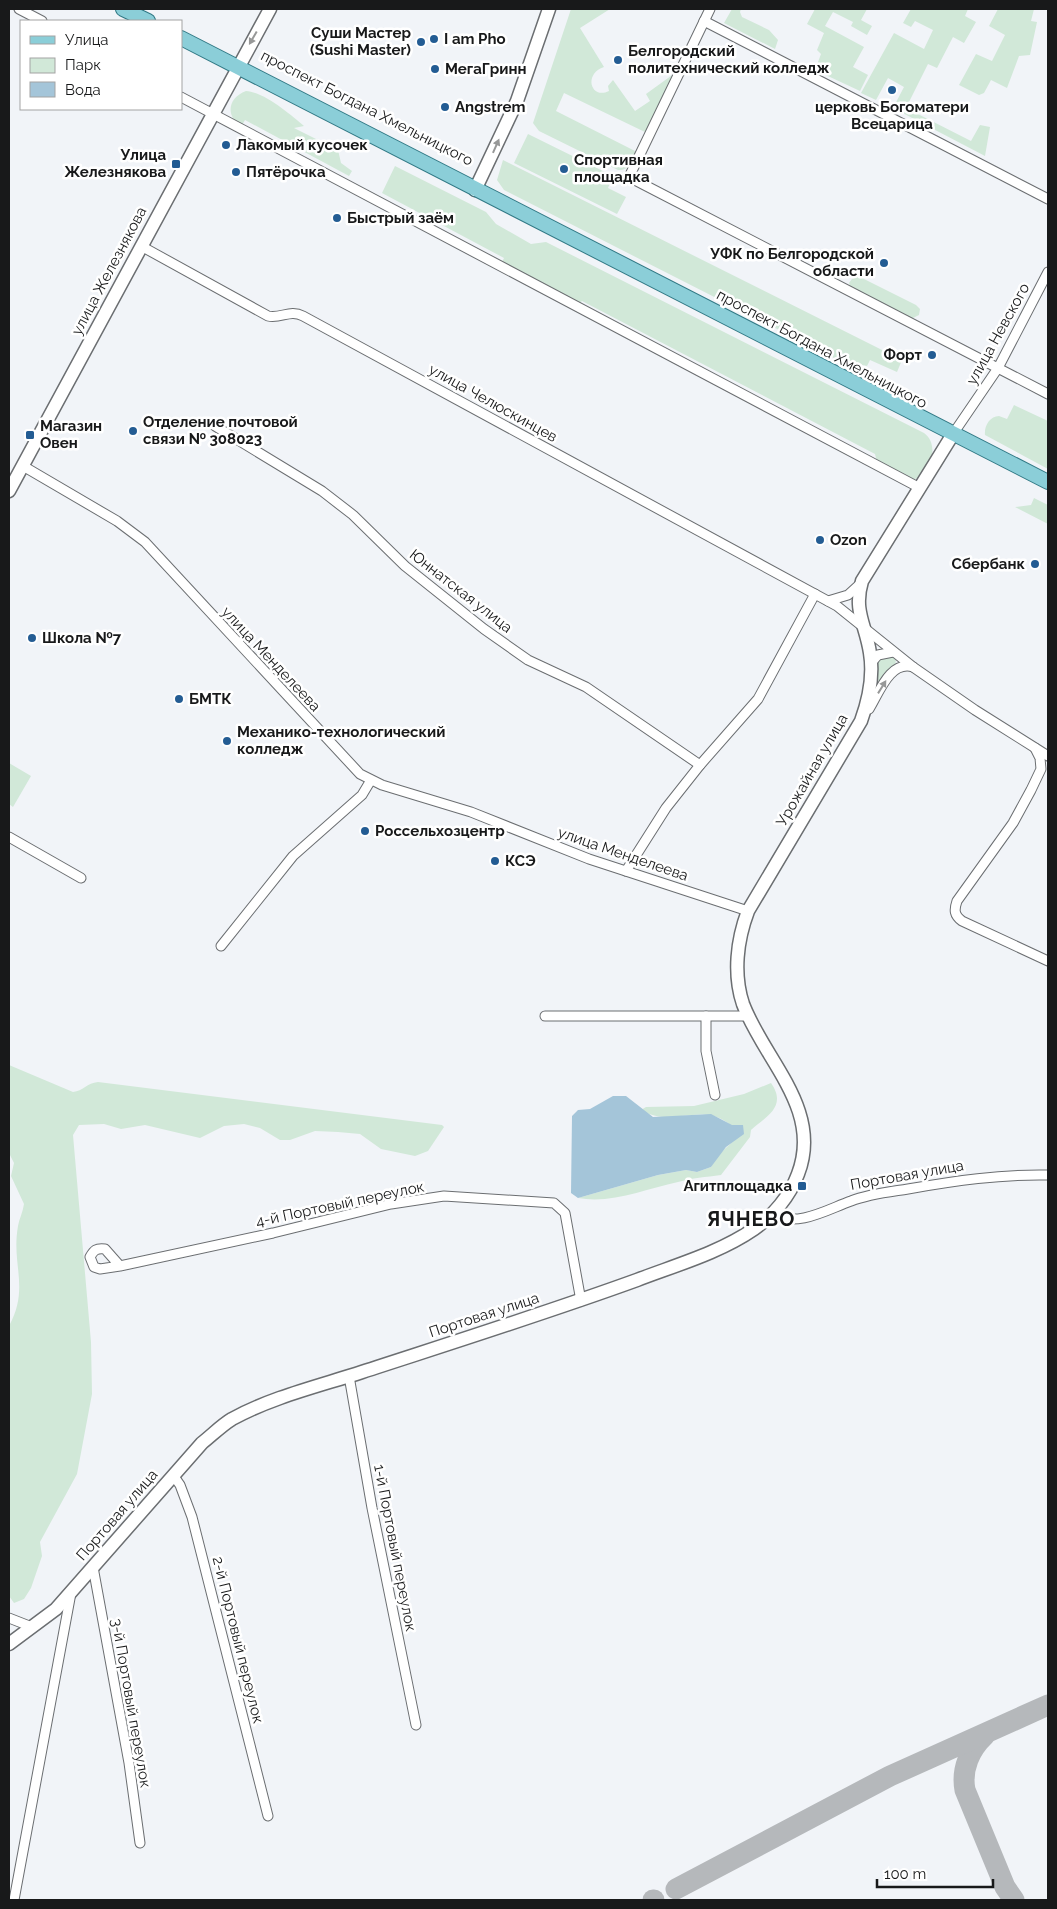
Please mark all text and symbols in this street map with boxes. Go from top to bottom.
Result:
legend [20,20,182,110]
place label: Суши Мастер (Sushi Master) [310,24,411,59]
place label: I am Pho [444,30,506,48]
text: Улица [65,31,109,49]
one-way arrow [249,31,258,44]
marker: I am Pho [428,33,440,45]
marker: Суши Мастер (Sushi Master) [415,36,427,48]
place label: Белгородский политехнический колледж [628,42,830,77]
street label: проспект Богдана Хмельницкого [258,46,476,170]
marker: Белгородский политехнический колледж [612,54,624,66]
text: Парк [65,56,101,74]
place label: МегаГринн [445,60,527,78]
marker: МегаГринн [429,63,441,75]
text: Вода [65,81,101,99]
marker: церковь Богоматери Всецарица [886,84,898,96]
place label: Angstrem [455,98,525,116]
place label: церковь Богоматери Всецарица [815,98,969,133]
marker: Angstrem [439,101,451,113]
place label: Лакомый кусочек [236,136,368,154]
marker: Лакомый кусочек [220,139,232,151]
one-way arrow [493,139,501,153]
place label: Улица Железнякова [64,146,166,181]
place label: Спортивная площадка [574,151,663,186]
marker: Улица Железнякова [170,158,182,170]
place label: Пятёрочка [246,163,326,181]
marker: Спортивная площадка [558,163,570,175]
marker: Пятёрочка [230,166,242,178]
street label: улица Железнякова [68,204,150,338]
place label: Быстрый заём [347,209,454,227]
marker: Быстрый заём [331,212,343,224]
place label: УФК по Белгородской области [709,245,874,280]
marker: УФК по Белгородской области [878,257,890,269]
street label: улица Невского [963,280,1033,388]
street label: проспект Богдана Хмельницкого [714,286,930,412]
place label: Форт [884,346,923,364]
marker: Форт [926,349,938,361]
street label: улица Челюскинцев [426,360,560,446]
place label: Отделение почтовой связи № 308023 [143,413,298,448]
place label: Магазин Овен [40,417,102,452]
marker: Отделение почтовой связи № 308023 [127,425,139,437]
marker: Магазин Овен [24,429,36,441]
place label: Ozon [830,531,867,549]
marker: Ozon [814,534,826,546]
street label: Юннатская улица [406,545,516,637]
place label: Сбербанк [951,555,1025,573]
marker: Сбербанк [1029,558,1041,570]
street label: улица Менделеева [218,603,324,715]
place label: Школа №7 [42,629,122,647]
marker: Школа №7 [26,632,38,644]
one-way arrow [878,680,887,693]
place label: БМТК [189,690,232,708]
marker: БМТК [173,693,185,705]
street label: Урожайная улица [772,711,852,829]
place label: Механико-технологический колледж [237,723,446,758]
marker: Механико-технологический колледж [221,735,233,747]
place label: Россельхозцентр [375,822,505,840]
street label: улица Менделеева [555,823,691,885]
marker: Россельхозцентр [359,825,371,837]
place label: КСЭ [505,852,536,870]
marker: КСЭ [489,855,501,867]
street label: Портовая улица [849,1156,965,1194]
street label: 4-й Портовый переулок [254,1177,426,1231]
place label: Агитплощадка [683,1177,792,1195]
marker: Агитплощадка [796,1180,808,1192]
district label: ЯЧНЕВО [707,1207,795,1231]
street label: Портовая улица [427,1289,541,1341]
street label: 1-й Портовый переулок [370,1463,420,1633]
street label: Портовая улица [73,1466,161,1564]
street label: 2-й Портовый переулок [209,1555,268,1725]
street label: 3-й Портовый переулок [107,1617,155,1789]
scale bar [877,1856,993,1888]
text: 100 m [884,1865,926,1883]

